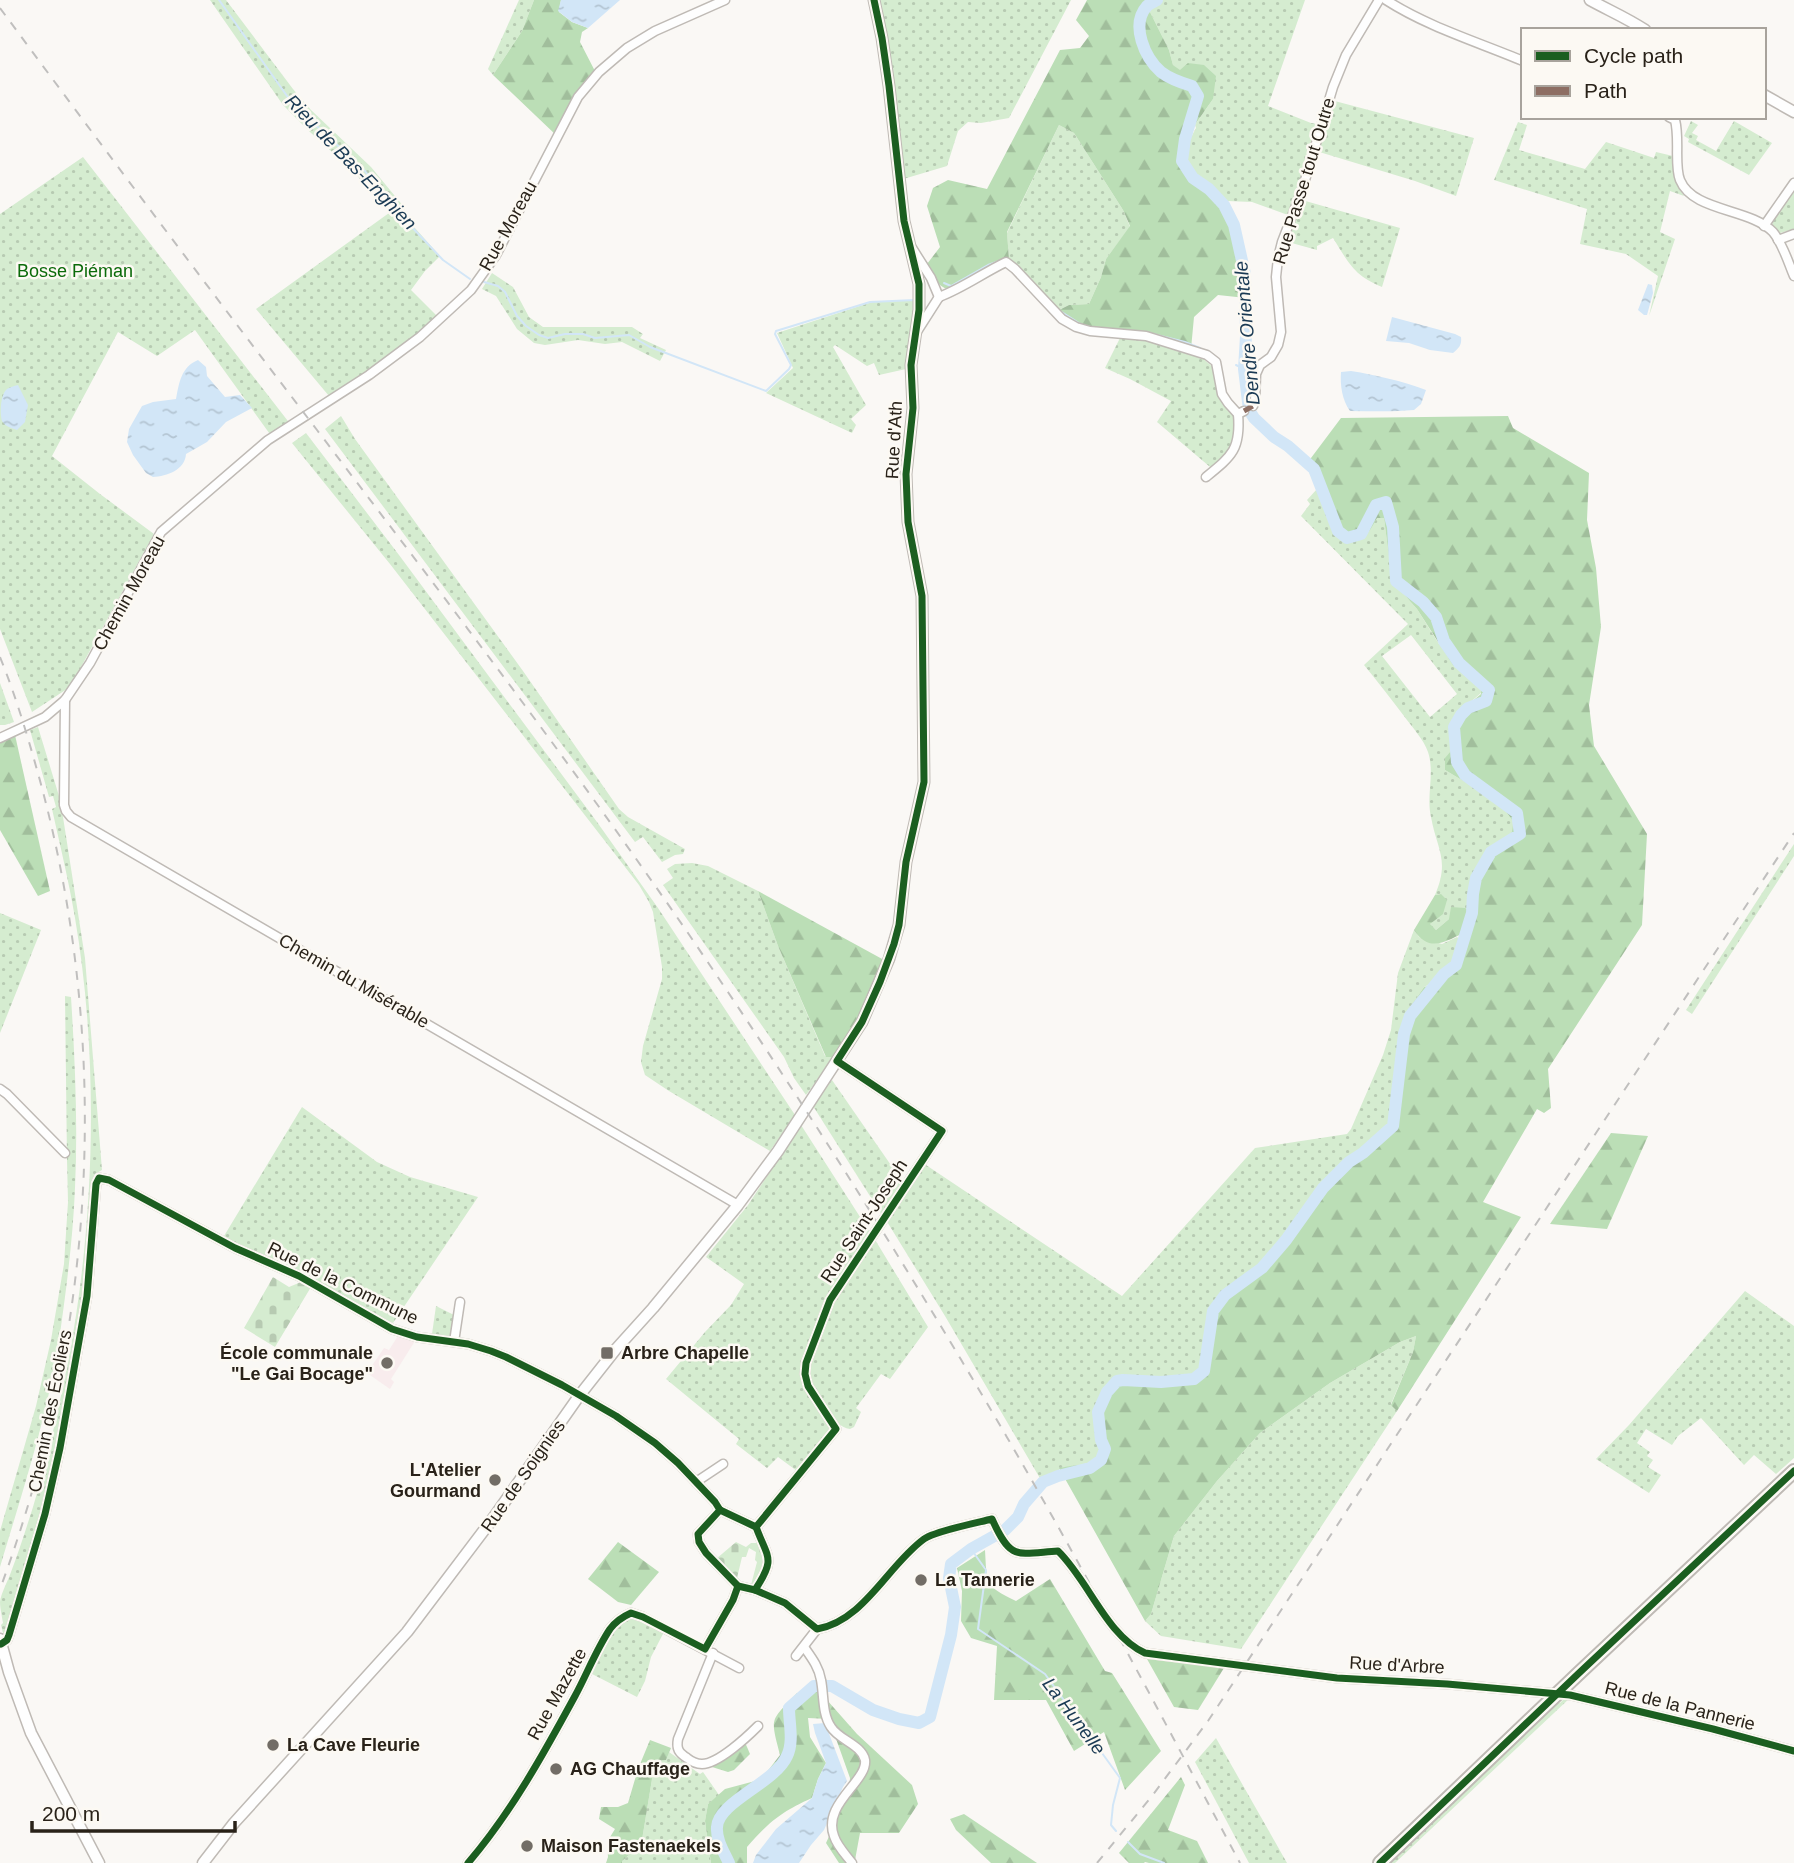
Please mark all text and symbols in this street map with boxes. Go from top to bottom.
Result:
legend [1521,28,1766,119]
text: Cycle path [1584,44,1683,67]
text: Path [1584,79,1627,102]
water label: Rieu de Bas-Enghien [281,90,421,234]
street label: Rue Passe tout Outre [1269,95,1339,267]
street label: Rue Moreau [475,178,541,274]
water label: Dendre Orientale [1230,260,1264,406]
park label: Bosse Piéman [17,261,133,281]
street label: Rue d'Ath [882,400,906,480]
street label: Chemin Moreau [89,532,169,654]
street label: Chemin du Misérable [275,930,433,1032]
street label: Rue Saint-Joseph [817,1156,911,1286]
street label: Rue de la Commune [264,1238,422,1328]
street label: Chemin des Écoliers [24,1328,76,1494]
place label: École communale "Le Gai Bocage" [220,1342,373,1384]
place label: Arbre Chapelle [621,1343,749,1363]
marker: Arbre Chapelle [599,1345,615,1361]
marker: École communale "Le Gai Bocage" [379,1355,395,1371]
street label: Rue de Soignies [477,1416,569,1536]
place label: L'Atelier Gourmand [390,1460,481,1501]
marker: L'Atelier Gourmand [487,1472,503,1488]
place label: La Tannerie [935,1570,1035,1590]
marker: La Tannerie [913,1572,929,1588]
street label: Rue Mazette [524,1645,590,1743]
street label: Rue d'Arbre [1349,1653,1445,1677]
water label: La Hunelle [1038,1673,1110,1759]
street label: Rue de la Pannerie [1603,1678,1757,1734]
place label: La Cave Fleurie [287,1735,420,1755]
marker: La Cave Fleurie [265,1737,281,1753]
place label: AG Chauffage [570,1759,690,1779]
marker: AG Chauffage [548,1761,564,1777]
scale bar [32,1790,234,1834]
text: 200 m [42,1802,100,1825]
place label: Maison Fastenaekels [541,1836,721,1856]
marker: Maison Fastenaekels [519,1838,535,1854]

